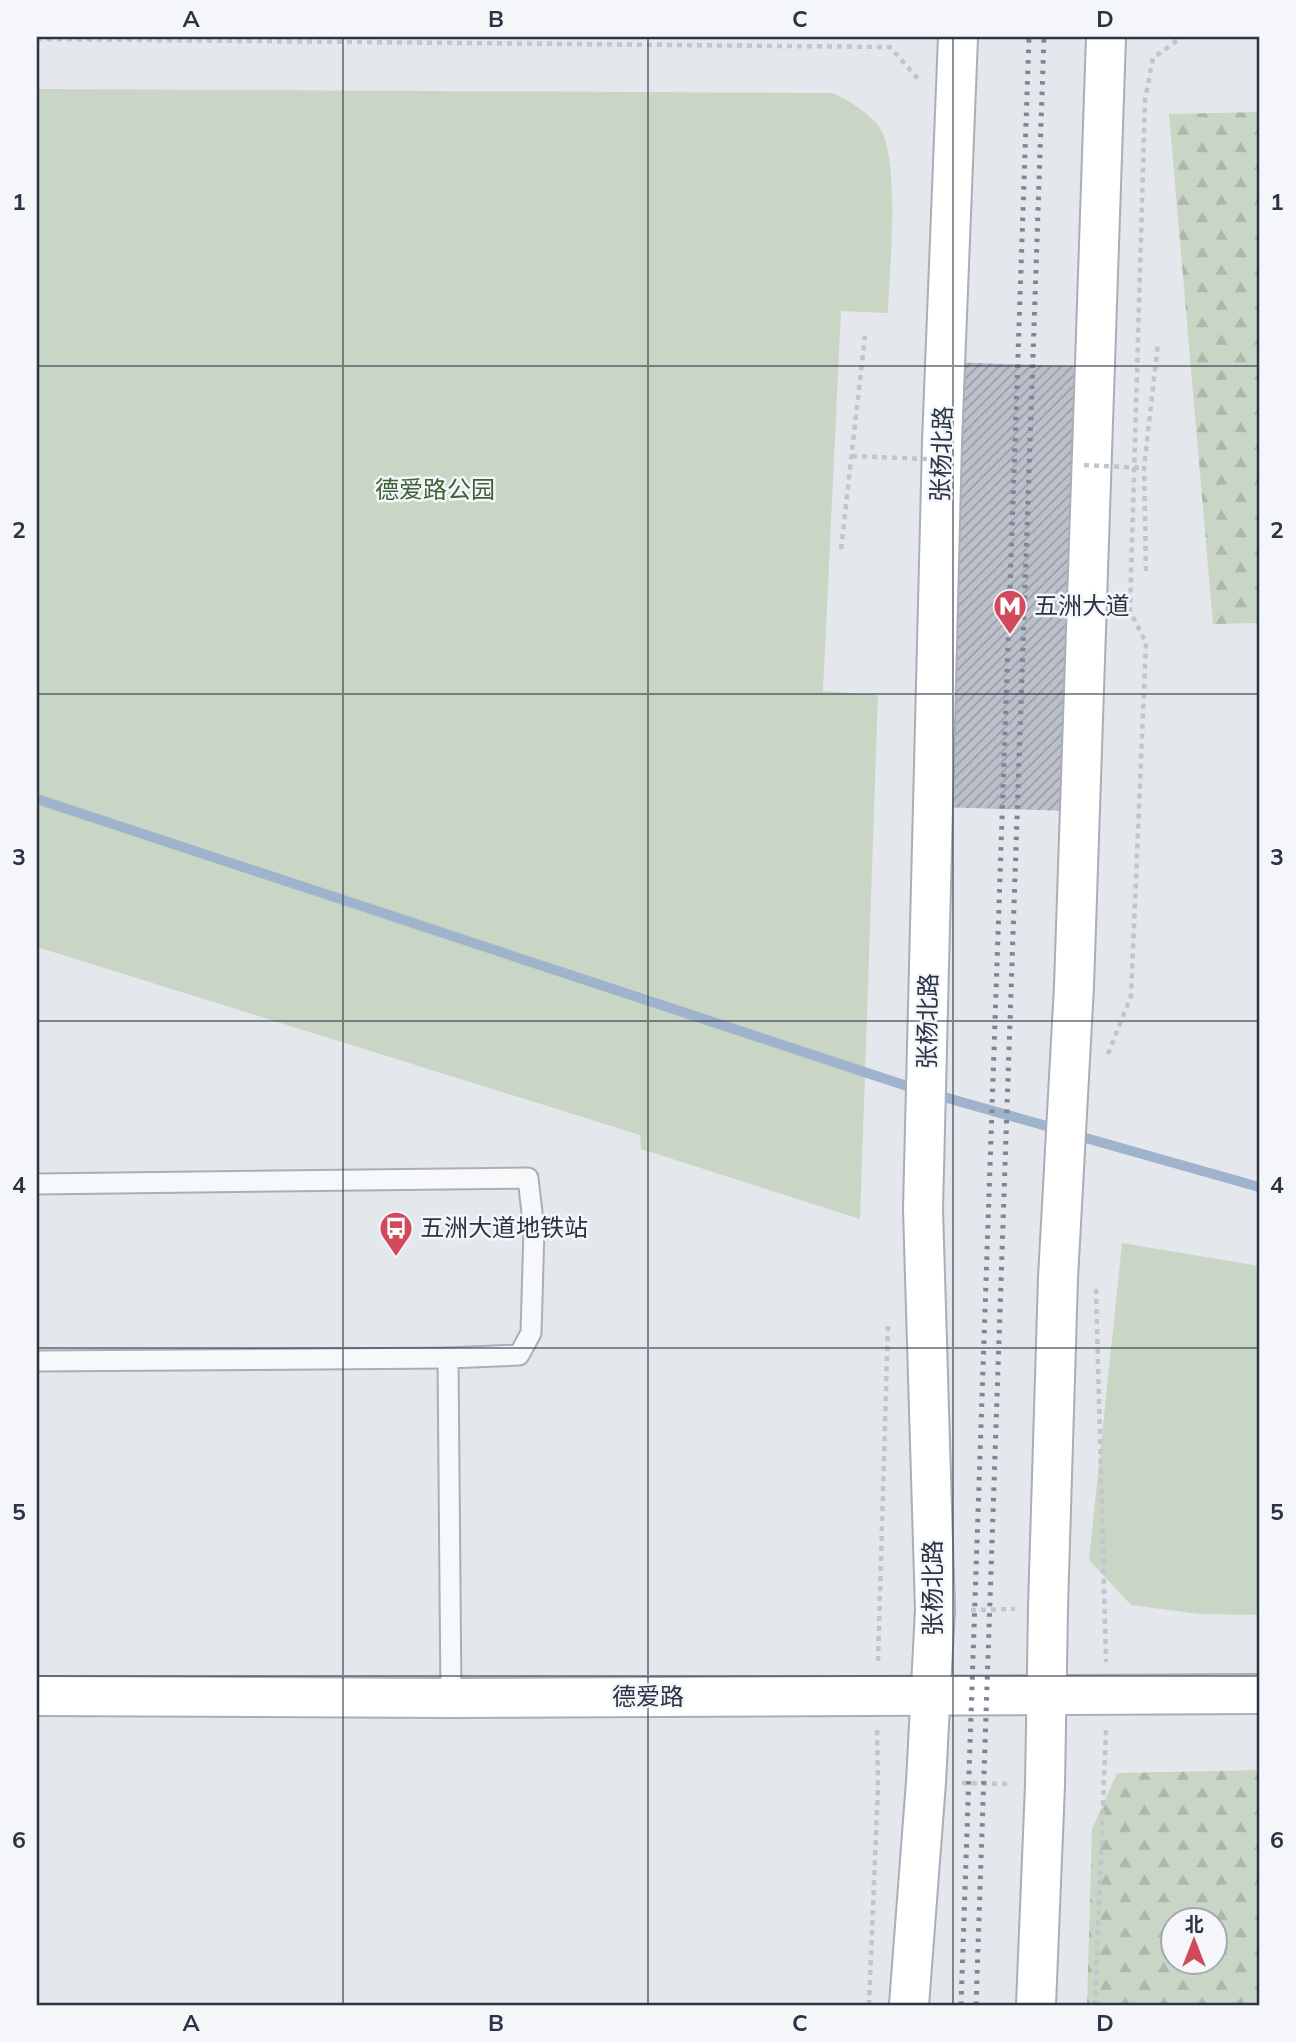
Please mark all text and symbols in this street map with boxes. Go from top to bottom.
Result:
text: A [182,4,200,33]
text: B [488,4,504,33]
text: C [792,4,808,33]
text: D [1096,4,1114,33]
text: 1 [12,187,26,216]
text: 1 [1270,187,1284,216]
street label: 张杨北路 [924,405,958,502]
park label: 德爱路公园 [375,474,495,504]
text: 2 [12,515,26,544]
text: 2 [1270,515,1284,544]
metro station icon: 五洲大道 [991,587,1029,636]
place label: 五洲大道 [1034,590,1130,620]
text: 3 [12,842,26,871]
text: 3 [1270,842,1284,871]
street label: 张杨北路 [911,973,943,1069]
text: 4 [12,1170,26,1199]
text: 4 [1270,1170,1284,1199]
bus stop icon: 五洲大道地铁站 [377,1209,415,1258]
place label: 五洲大道地铁站 [420,1212,588,1242]
text: 5 [12,1497,26,1526]
text: 5 [1270,1497,1284,1526]
street label: 张杨北路 [917,1540,947,1636]
street label: 德爱路 [612,1681,684,1711]
text: 6 [12,1825,26,1854]
text: 6 [1270,1825,1284,1854]
north arrow [1160,1906,1230,1976]
text: 北 [1184,1912,1204,1936]
text: A [182,2008,200,2037]
text: B [488,2008,504,2037]
text: C [792,2008,808,2037]
text: D [1096,2008,1114,2037]

